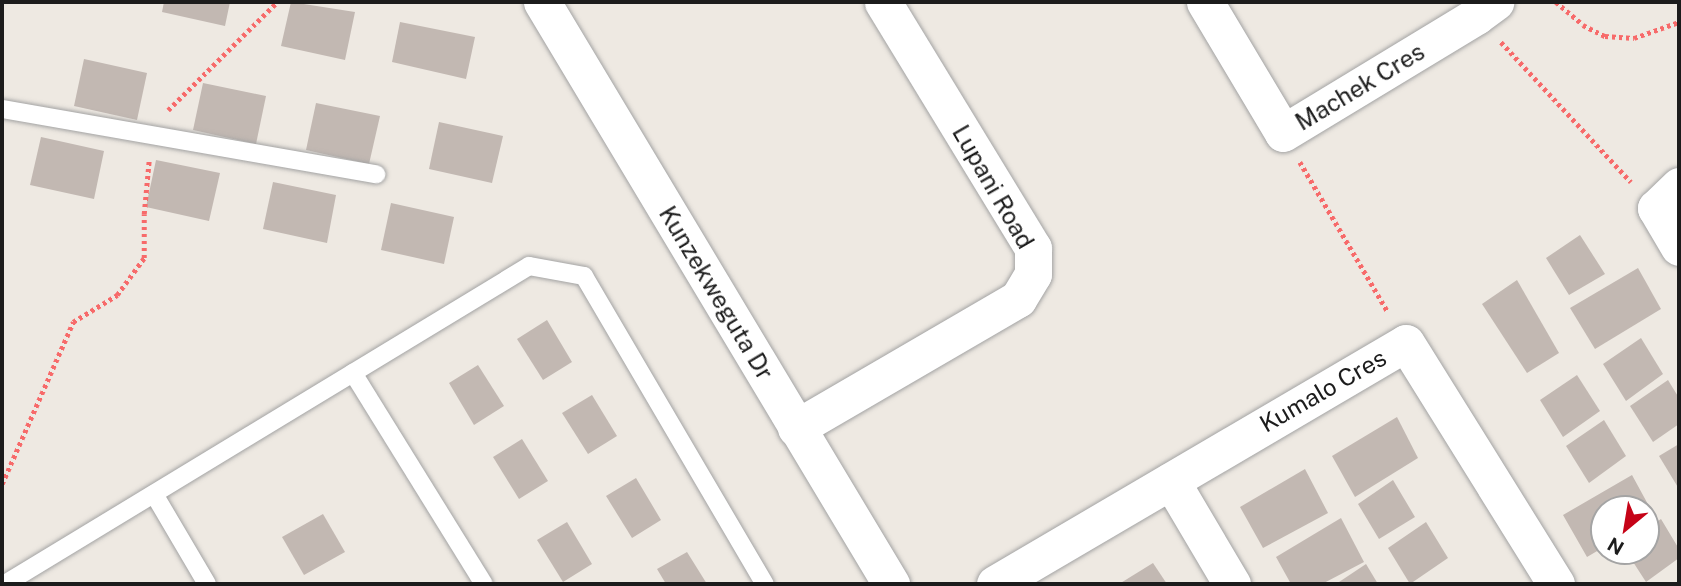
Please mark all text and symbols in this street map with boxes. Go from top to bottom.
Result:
street label: Machek Cres [1290,37,1430,137]
street label: Lupani Road [946,120,1040,254]
street label: Kunzekweguta Dr [653,201,779,385]
street label: Kumalo Cres [1255,343,1391,439]
north arrow [1590,495,1660,565]
text: N [1604,533,1627,560]

